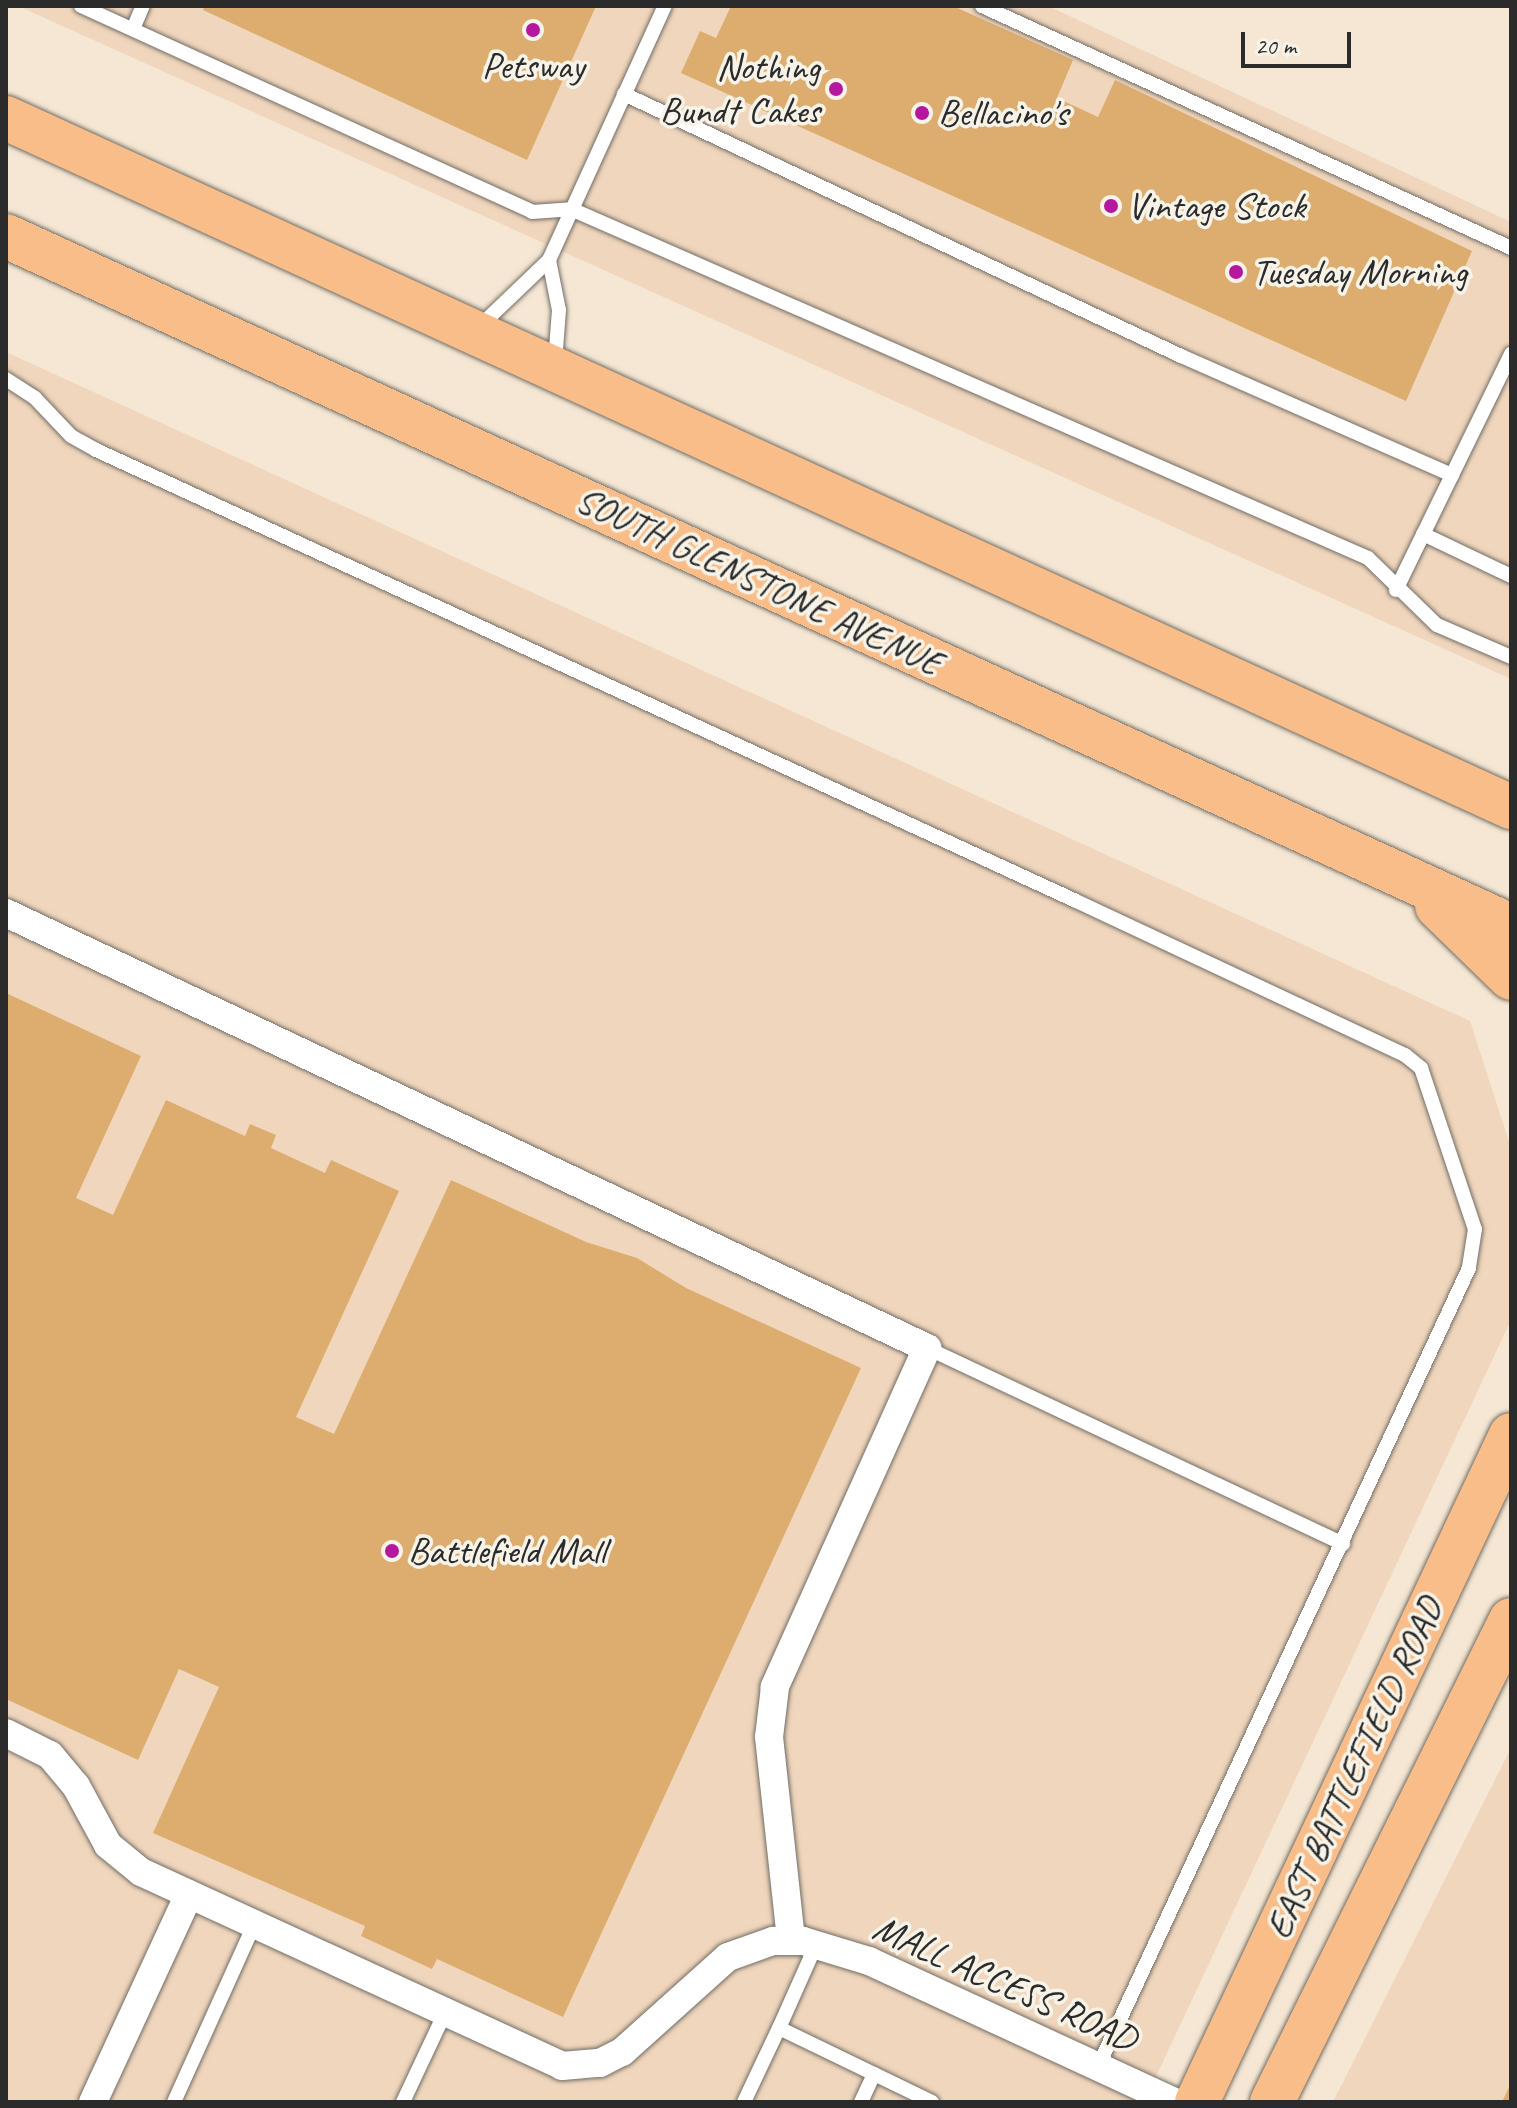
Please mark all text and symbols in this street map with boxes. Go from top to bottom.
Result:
scale bar [1245,16,1355,66]
marker: Petsway [524,21,542,39]
text: 20 m [1255,31,1296,61]
place label: Petsway [482,43,584,89]
place label: Nothing Bundt Cakes [659,44,820,134]
marker: Nothing Bundt Cakes [827,80,845,98]
place label: Bellacino's [938,90,1068,136]
marker: Bellacino's [913,104,931,122]
place label: Vintage Stock [1127,183,1305,229]
marker: Vintage Stock [1102,197,1120,215]
place label: Tuesday Morning [1252,249,1467,295]
marker: Tuesday Morning [1227,263,1245,281]
street label: SOUTH GLENSTONE AVENUE [567,475,951,687]
place label: Battlefield Mall [408,1528,605,1574]
marker: Battlefield Mall [383,1542,401,1560]
street label: EAST BATTLEFIELD ROAD [1255,1591,1453,1945]
street label: MALL ACCESS ROAD [866,1904,1144,2062]

